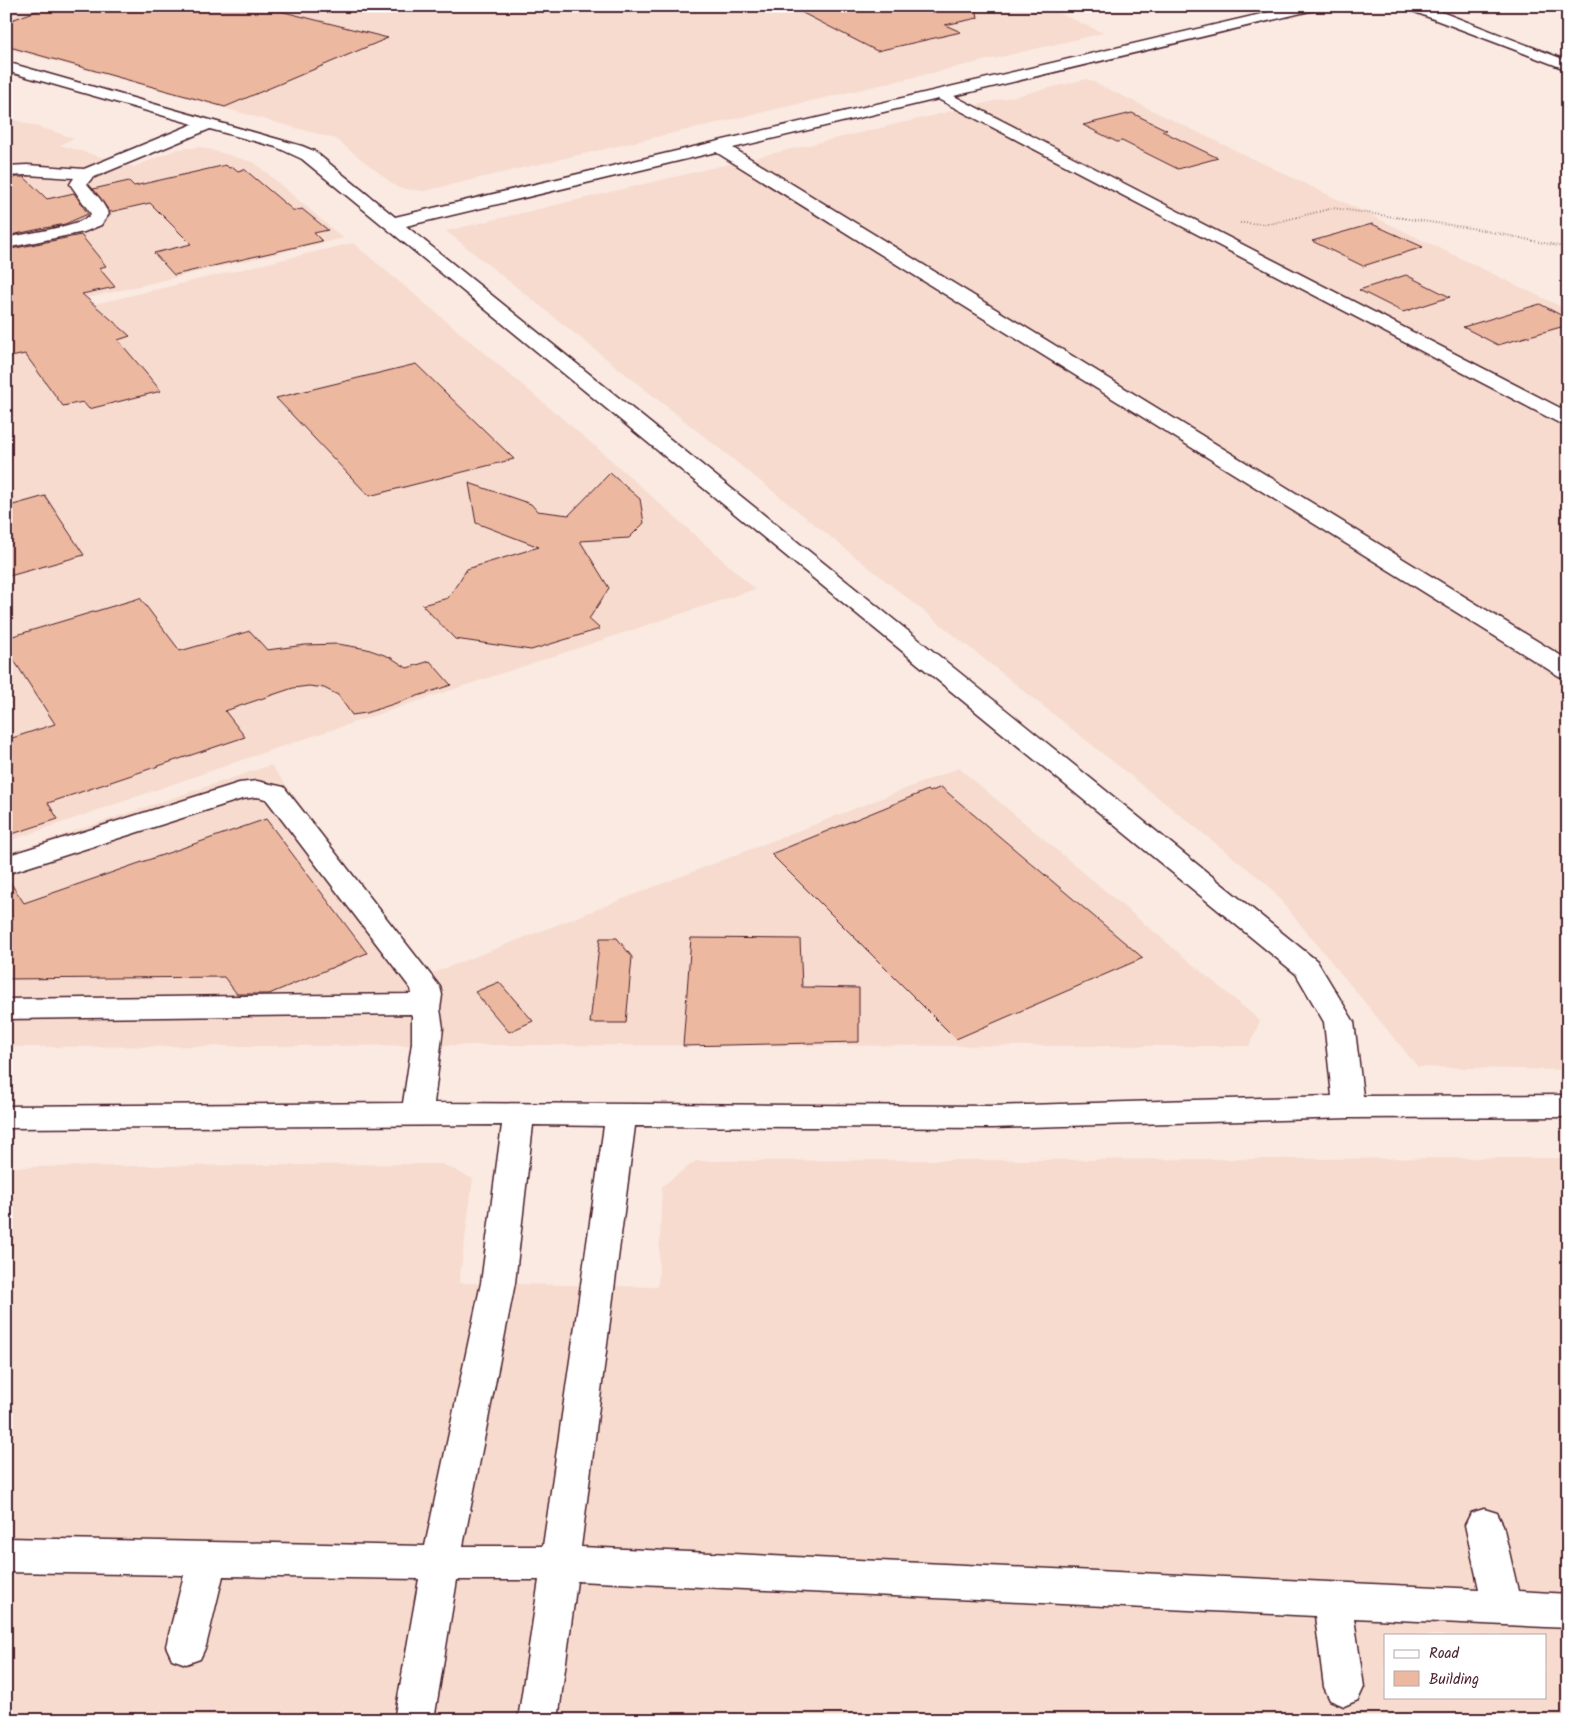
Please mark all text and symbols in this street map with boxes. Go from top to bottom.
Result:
legend [1384,1634,1546,1698]
text: Road [1429,1642,1460,1666]
text: Building [1429,1668,1479,1692]

